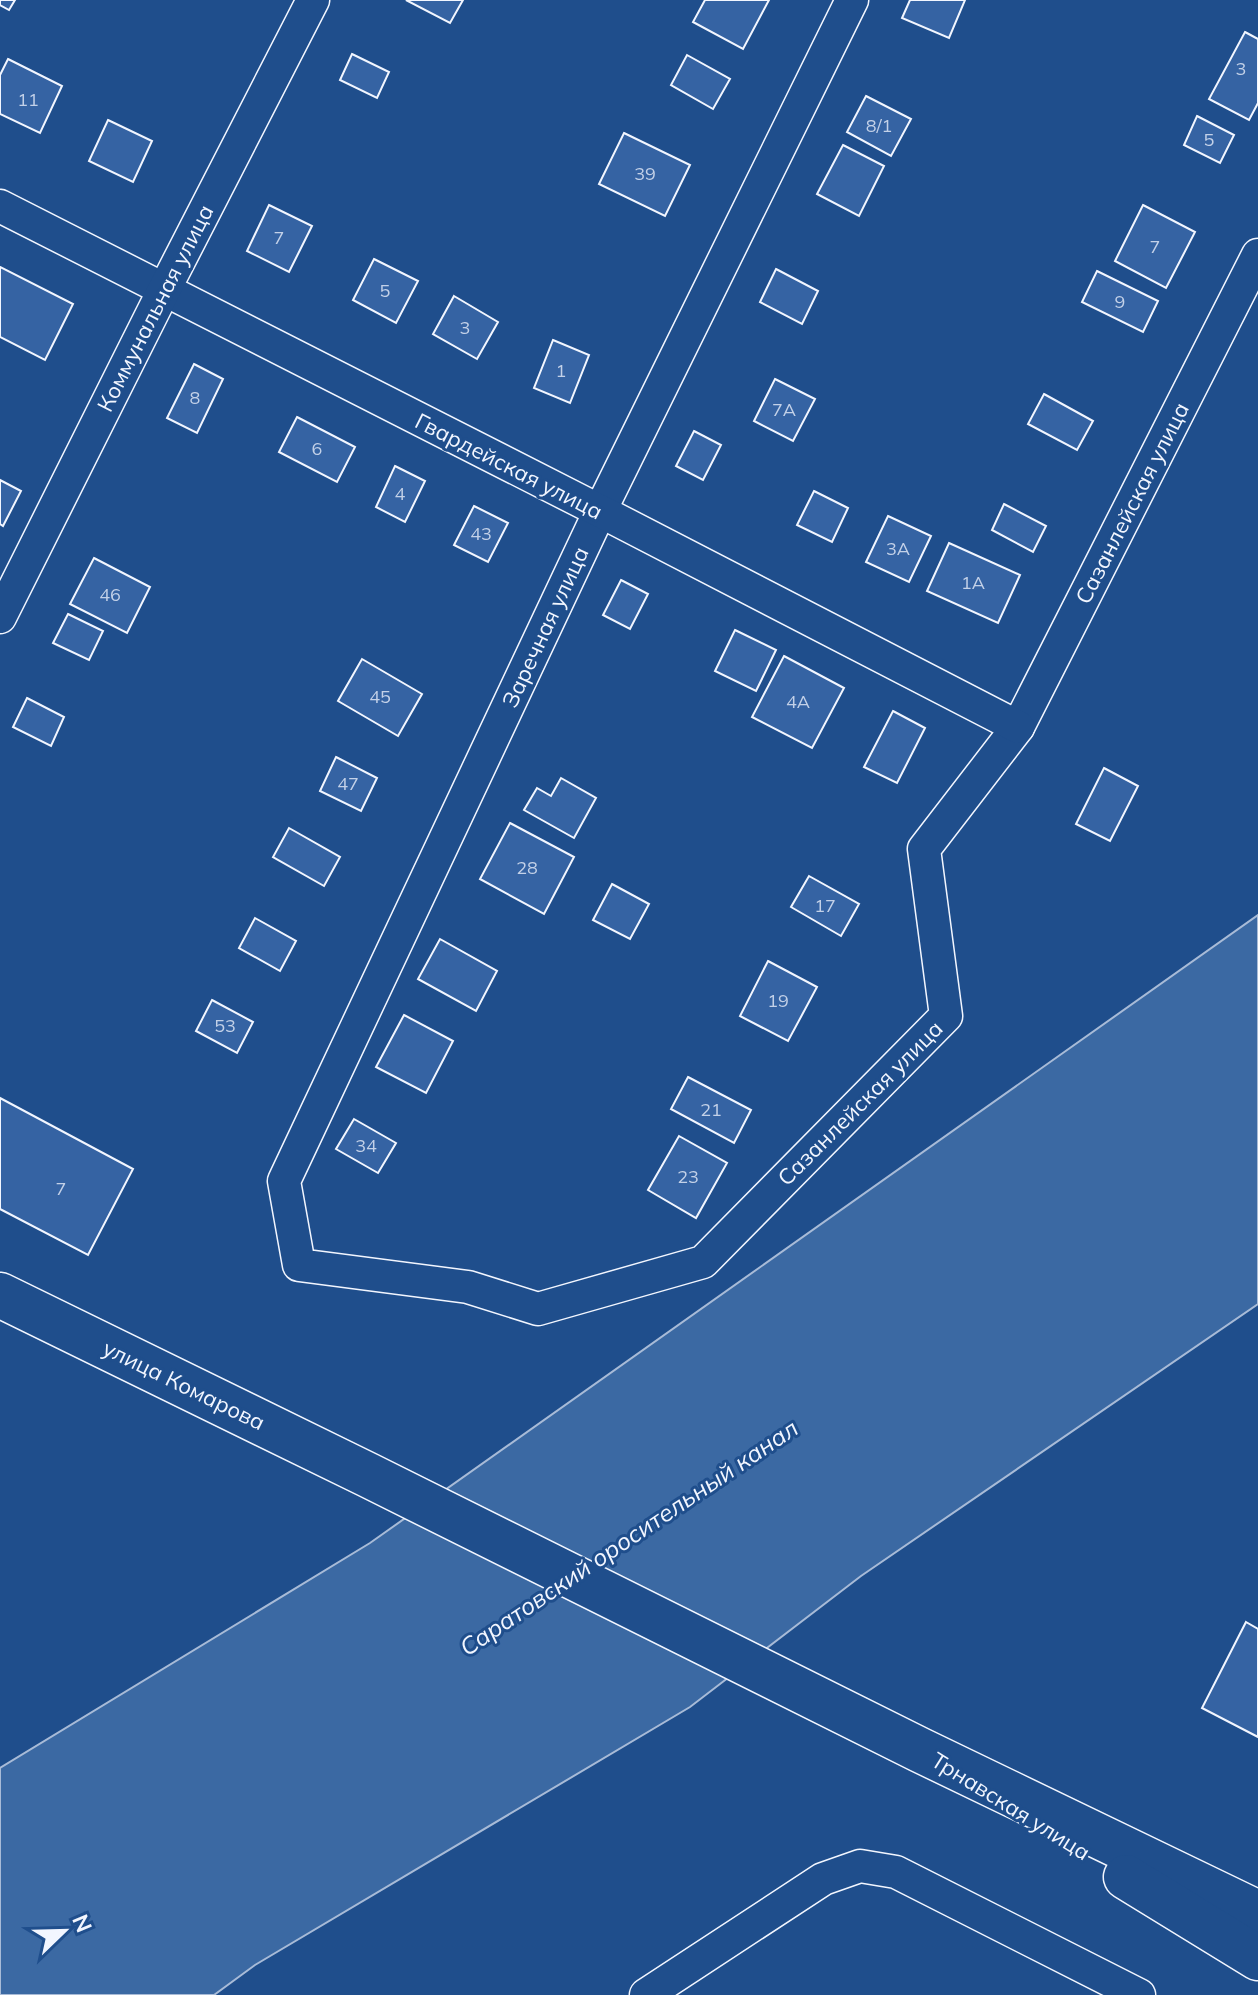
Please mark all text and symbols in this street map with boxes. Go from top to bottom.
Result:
house number: 3 [1236,57,1246,80]
house number: 11 [17,88,39,111]
house number: 8/1 [866,114,892,137]
house number: 5 [1204,128,1215,151]
house number: 39 [634,162,656,185]
street label: Коммунальная улица [91,200,219,416]
house number: 7 [274,226,284,249]
house number: 7 [1150,235,1160,258]
house number: 5 [380,279,391,302]
house number: 9 [1115,290,1125,313]
house number: 3 [460,316,470,339]
house number: 1 [556,359,566,382]
house number: 8 [190,386,200,409]
house number: 7А [772,398,796,421]
street label: Сазанлейская улица [1069,398,1195,608]
street label: Гвардейская улица [411,407,607,525]
house number: 6 [312,437,322,460]
house number: 4 [395,482,406,505]
house number: 43 [470,522,492,545]
house number: 3А [886,537,910,560]
street label: Заречная улица [495,542,595,712]
house number: 1А [961,571,985,594]
house number: 46 [99,583,121,606]
house number: 45 [369,685,391,708]
house number: 4А [786,690,810,713]
house number: 47 [337,772,359,795]
house number: 28 [516,856,538,879]
house number: 17 [814,894,836,917]
house number: 19 [767,989,789,1012]
house number: 53 [214,1014,236,1037]
street label: Сазанлейская улица [771,1014,949,1192]
house number: 21 [700,1098,722,1121]
house number: 34 [355,1134,377,1157]
house number: 23 [677,1165,699,1188]
house number: 7 [56,1177,66,1200]
street label: улица Комарова [98,1334,270,1436]
water label: Саратовский оросительный канал [453,1412,803,1662]
street label: Трнавская улица [926,1746,1096,1866]
north arrow [24,1891,104,1971]
text: N [66,1910,99,1936]

